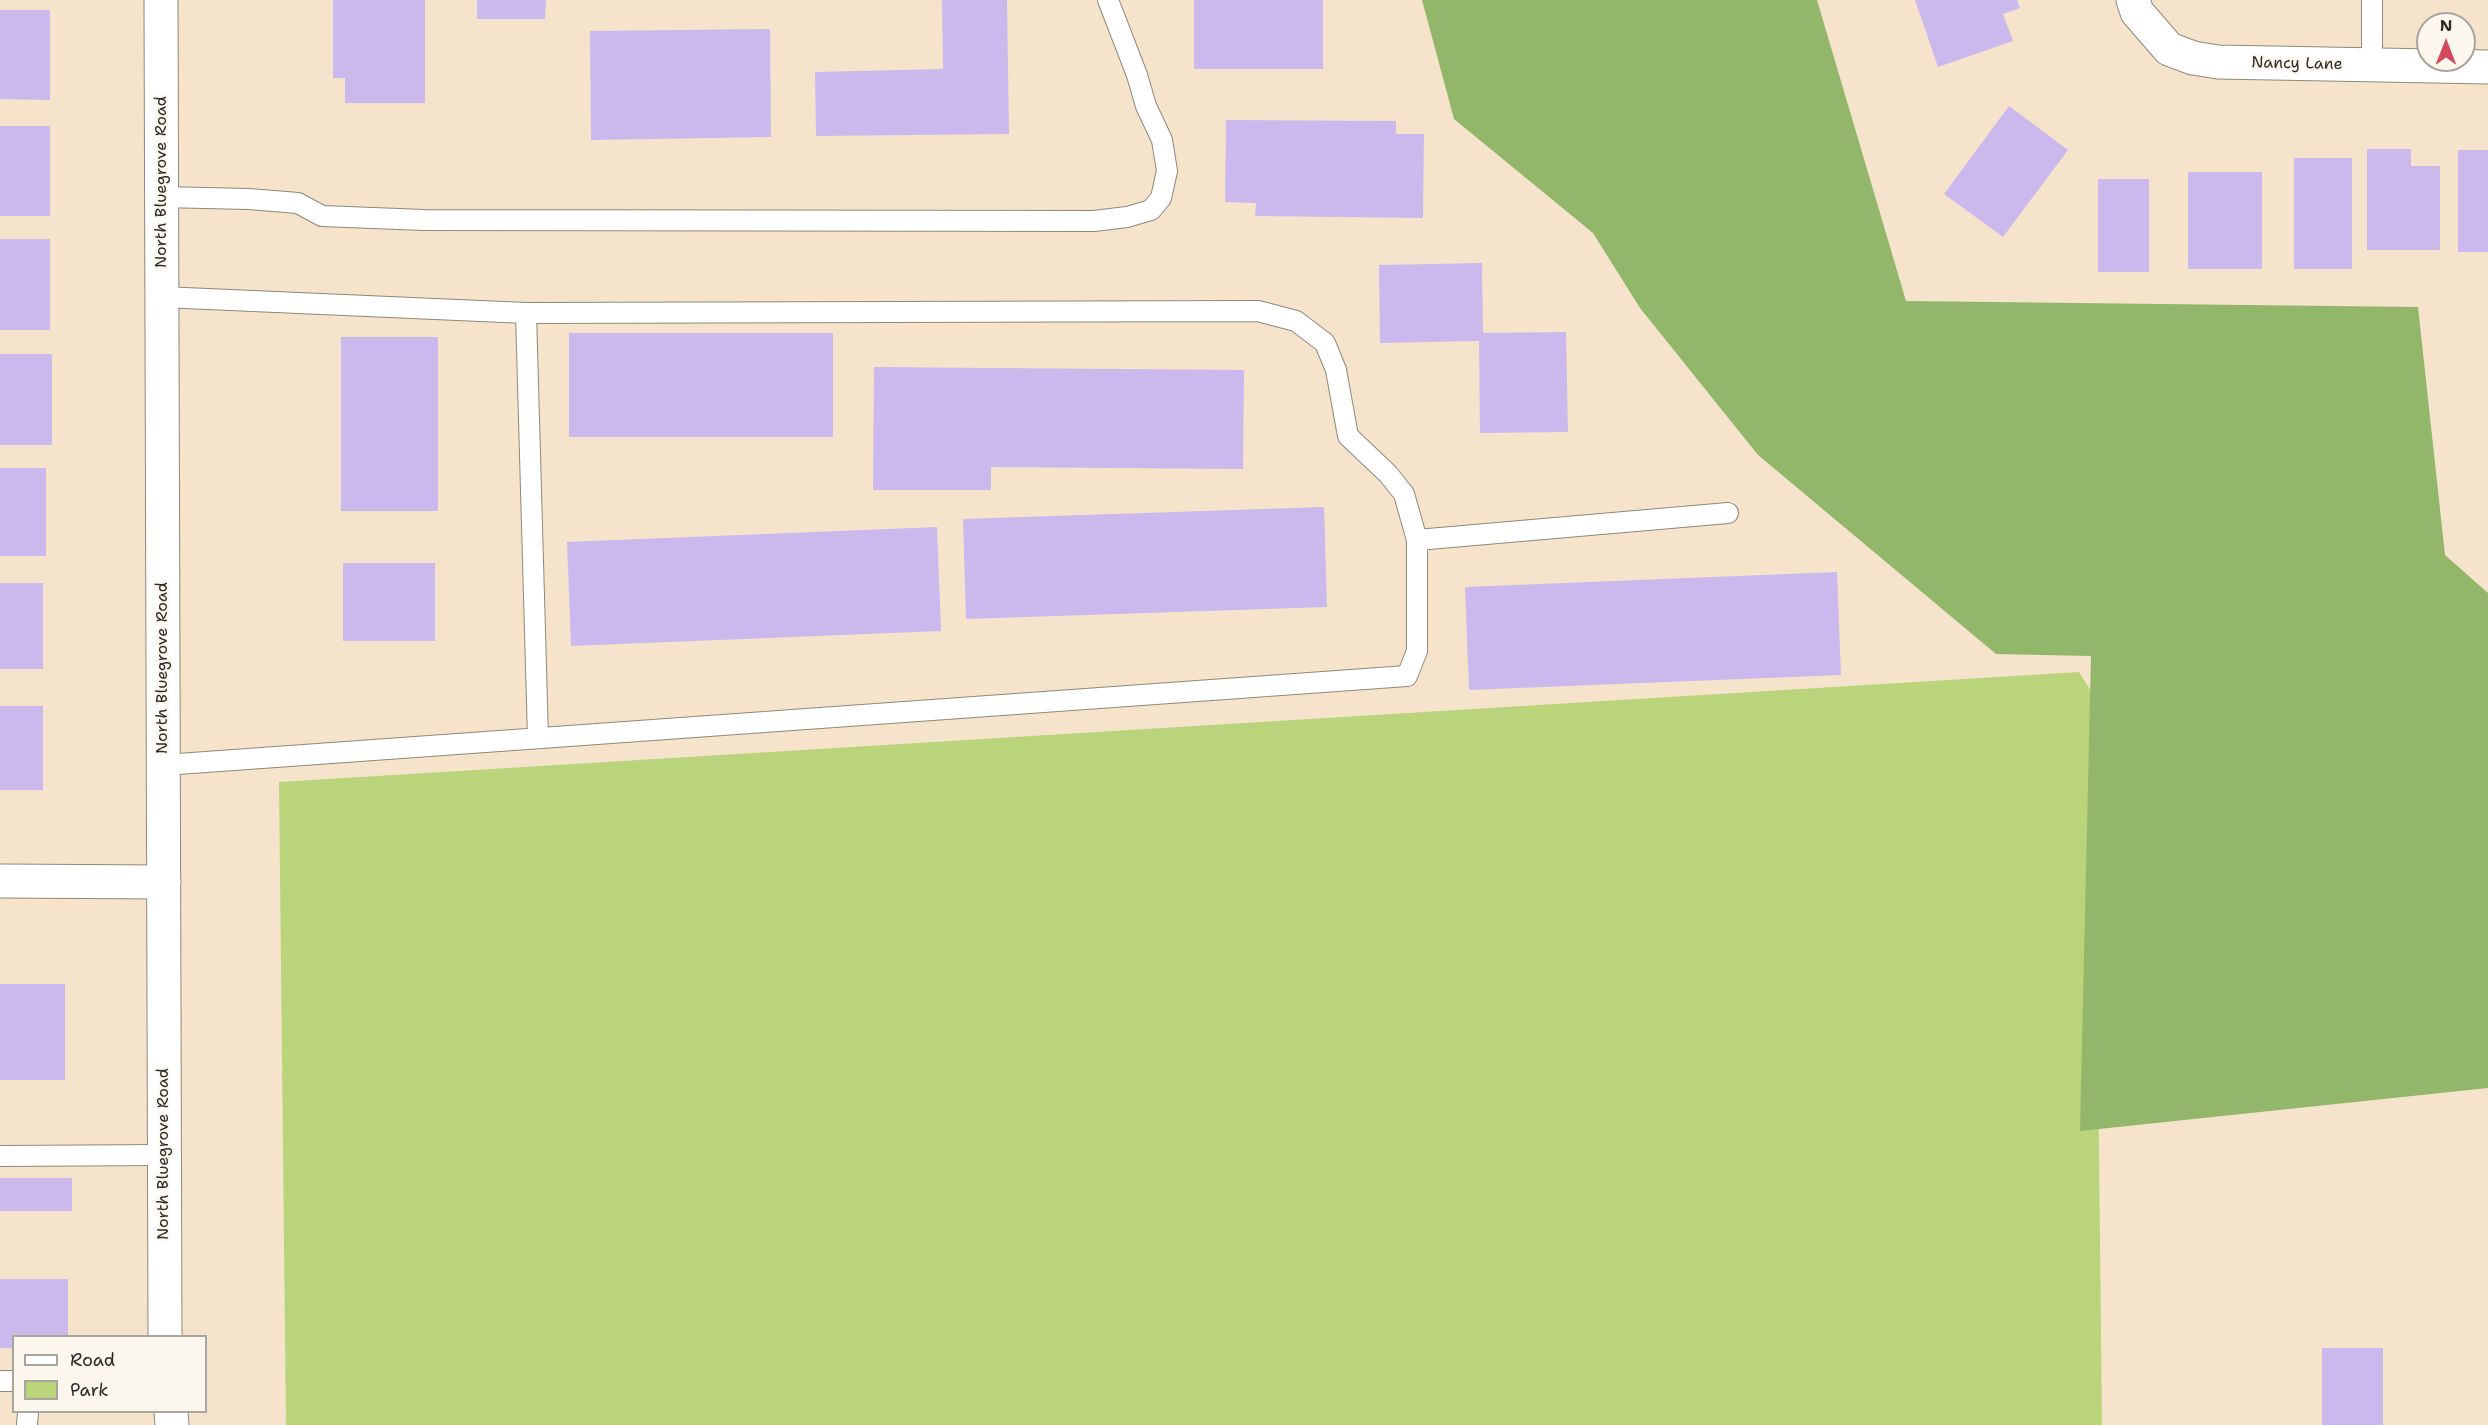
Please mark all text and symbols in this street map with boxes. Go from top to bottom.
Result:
north arrow [2416,12,2476,72]
text: N [2440,15,2452,36]
street label: Nancy Lane [2251,54,2343,74]
street label: North Bluegrove Road [152,96,172,268]
street label: North Bluegrove Road [153,582,173,754]
street label: North Bluegrove Road [154,1068,174,1240]
legend [12,1335,207,1413]
text: Road [70,1348,115,1372]
text: Park [70,1378,109,1402]

